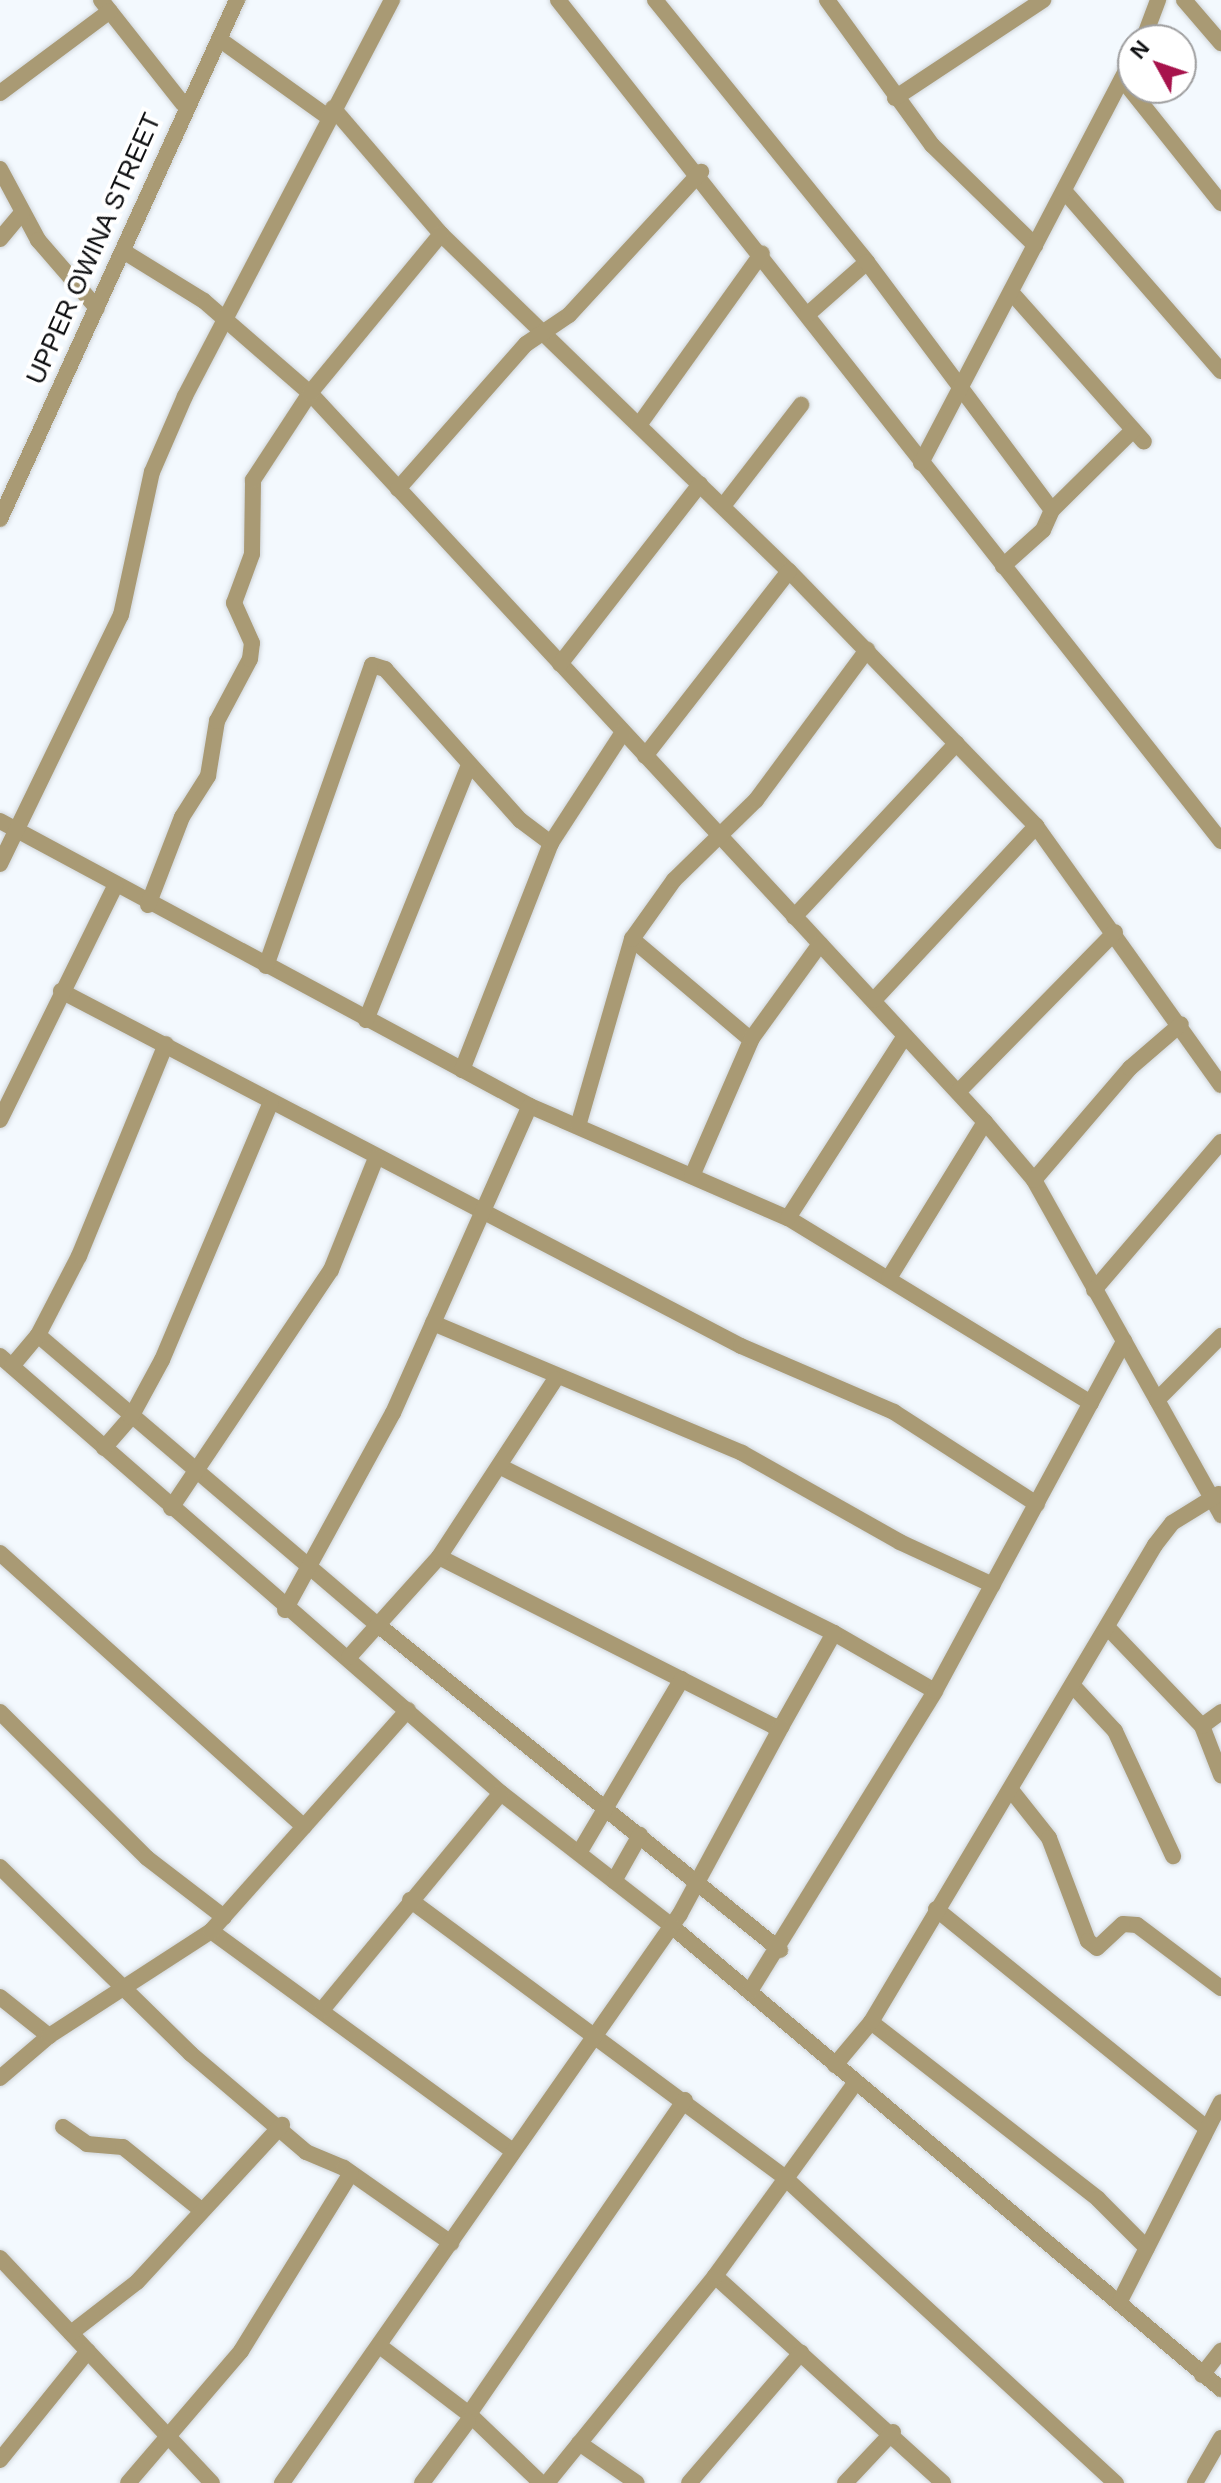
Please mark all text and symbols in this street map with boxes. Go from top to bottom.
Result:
north arrow [1117,24,1197,104]
text: N [1125,35,1154,64]
street label: UPPER OWINA STREET [20,108,168,390]

